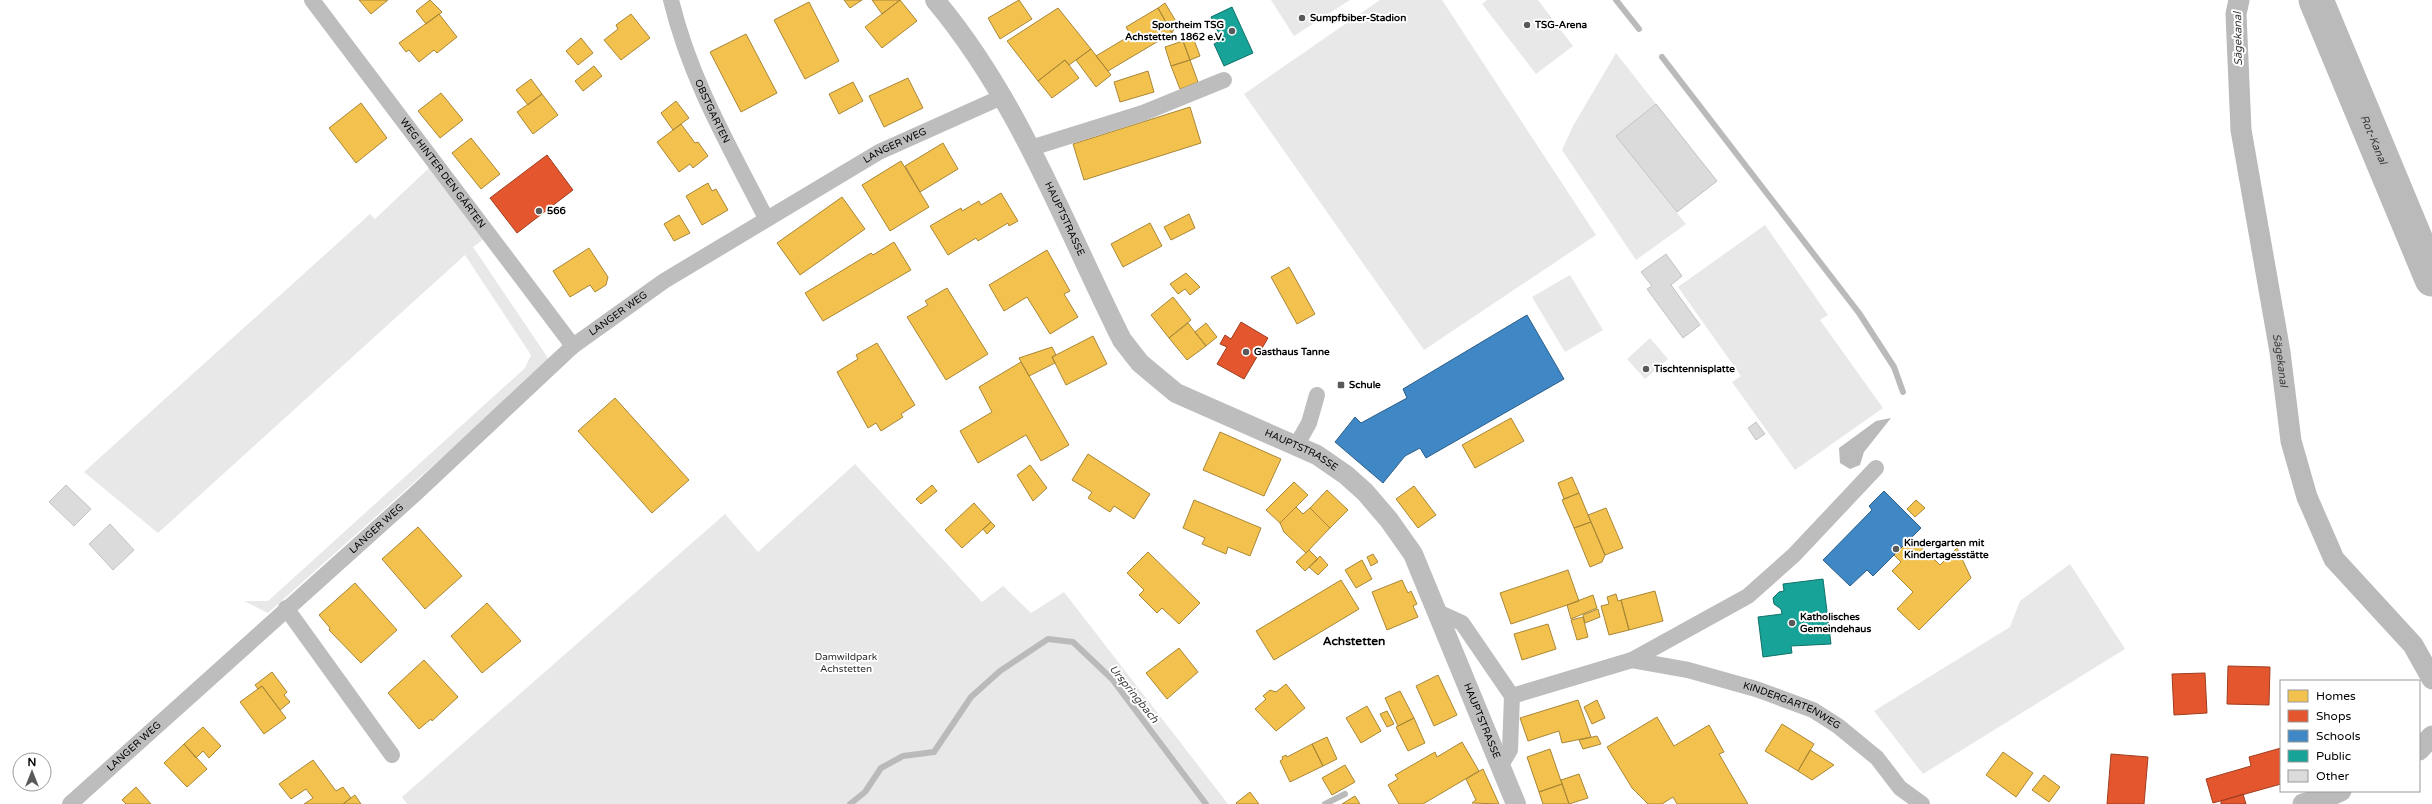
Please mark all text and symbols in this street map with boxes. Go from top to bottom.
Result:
water label: Sägekanal [2231,11,2245,66]
place label: Sumpfbiber-Stadion [1310,12,1406,24]
marker: Sumpfbiber-Stadion [1297,13,1307,23]
place label: Sportheim TSG Achstetten 1862 e.V. [1125,19,1224,43]
place label: TSG-Arena [1534,19,1588,31]
marker: TSG-Arena [1522,20,1532,30]
marker: Sportheim TSG Achstetten 1862 e.V. [1227,26,1237,36]
street label: OBSTGARTEN [692,78,732,145]
water label: Rot-Kanal [2358,113,2391,167]
street label: WEG HINTER DEN GÄRTEN [397,116,488,231]
street label: LANGER WEG [861,125,928,166]
street label: HAUPTSTRASSE [1042,180,1087,258]
place label: 566 [547,205,567,217]
marker: 566 [534,206,544,216]
street label: LANGER WEG [587,289,650,339]
water label: Sägekanal [2270,332,2291,389]
place label: Gasthaus Tanne [1254,346,1330,358]
marker: Gasthaus Tanne [1241,347,1251,357]
place label: Tischtennisplatte [1653,363,1735,375]
marker: Tischtennisplatte [1641,364,1651,374]
place label: Schule [1349,379,1381,391]
marker: Schule [1336,380,1346,390]
street label: HAUPTSTRASSE [1263,427,1340,474]
street label: LANGER WEG [347,501,406,556]
place label: Kindergarten mit Kindertagesstätte [1904,537,1989,561]
marker: Kindergarten mit Kindertagesstätte [1891,544,1901,554]
place label: Katholisches Gemeindehaus [1800,611,1871,635]
marker: Katholisches Gemeindehaus [1787,618,1797,628]
district label: Achstetten [1323,634,1385,648]
park label: Damwildpark Achstetten [815,651,878,675]
water label: Urspringbach [1107,662,1162,726]
street label: KINDERGARTENWEG [1742,680,1843,732]
legend [2280,680,2420,792]
street label: HAUPTSTRASSE [1461,681,1503,760]
text: Homes [2316,689,2356,703]
text: Shops [2316,709,2351,723]
street label: LANGER WEG [104,719,164,774]
text: Schools [2316,729,2361,743]
text: Public [2316,749,2351,763]
north arrow [12,752,52,792]
text: N [28,756,36,769]
text: Other [2316,769,2349,783]

